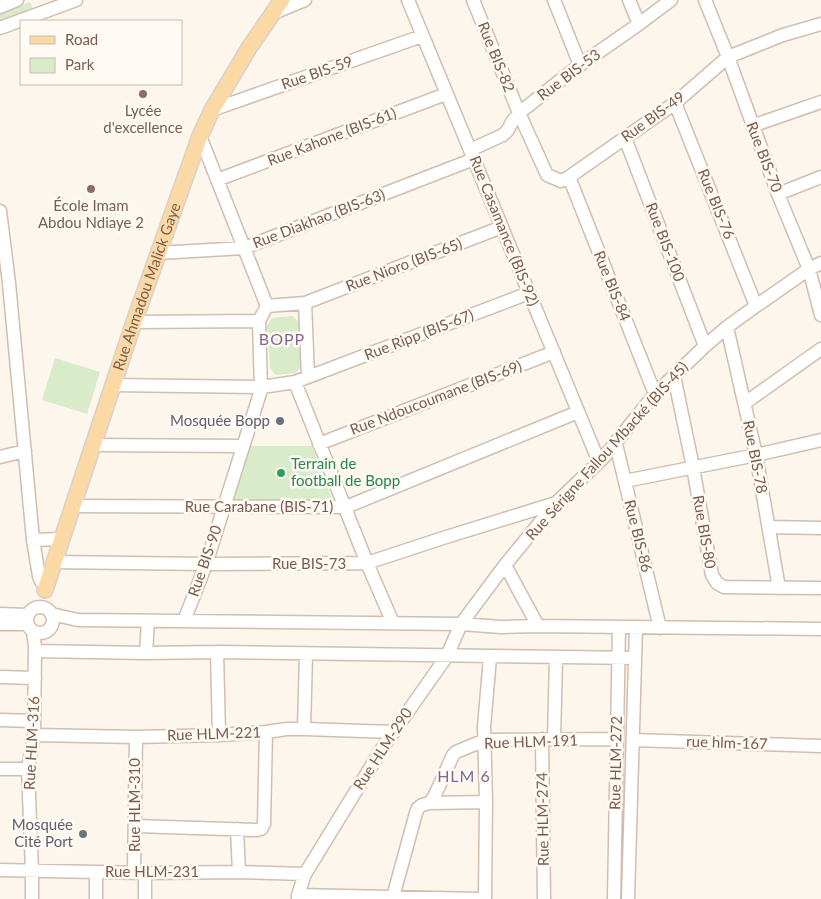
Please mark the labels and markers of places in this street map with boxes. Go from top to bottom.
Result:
marker: Lycée d'excellence [137,88,149,100]
place label: Lycée d'excellence [103,101,183,136]
marker: École Imam Abdou Ndiaye 2 [85,183,97,195]
place label: École Imam Abdou Ndiaye 2 [38,196,144,231]
place label: Mosquée Bopp [170,411,270,429]
marker: Mosquée Bopp [274,415,286,427]
place label: Terrain de football de Bopp [291,454,400,489]
marker: Terrain de football de Bopp [275,467,287,479]
place label: Mosquée Cité Port [12,815,74,850]
marker: Mosquée Cité Port [77,828,89,840]

